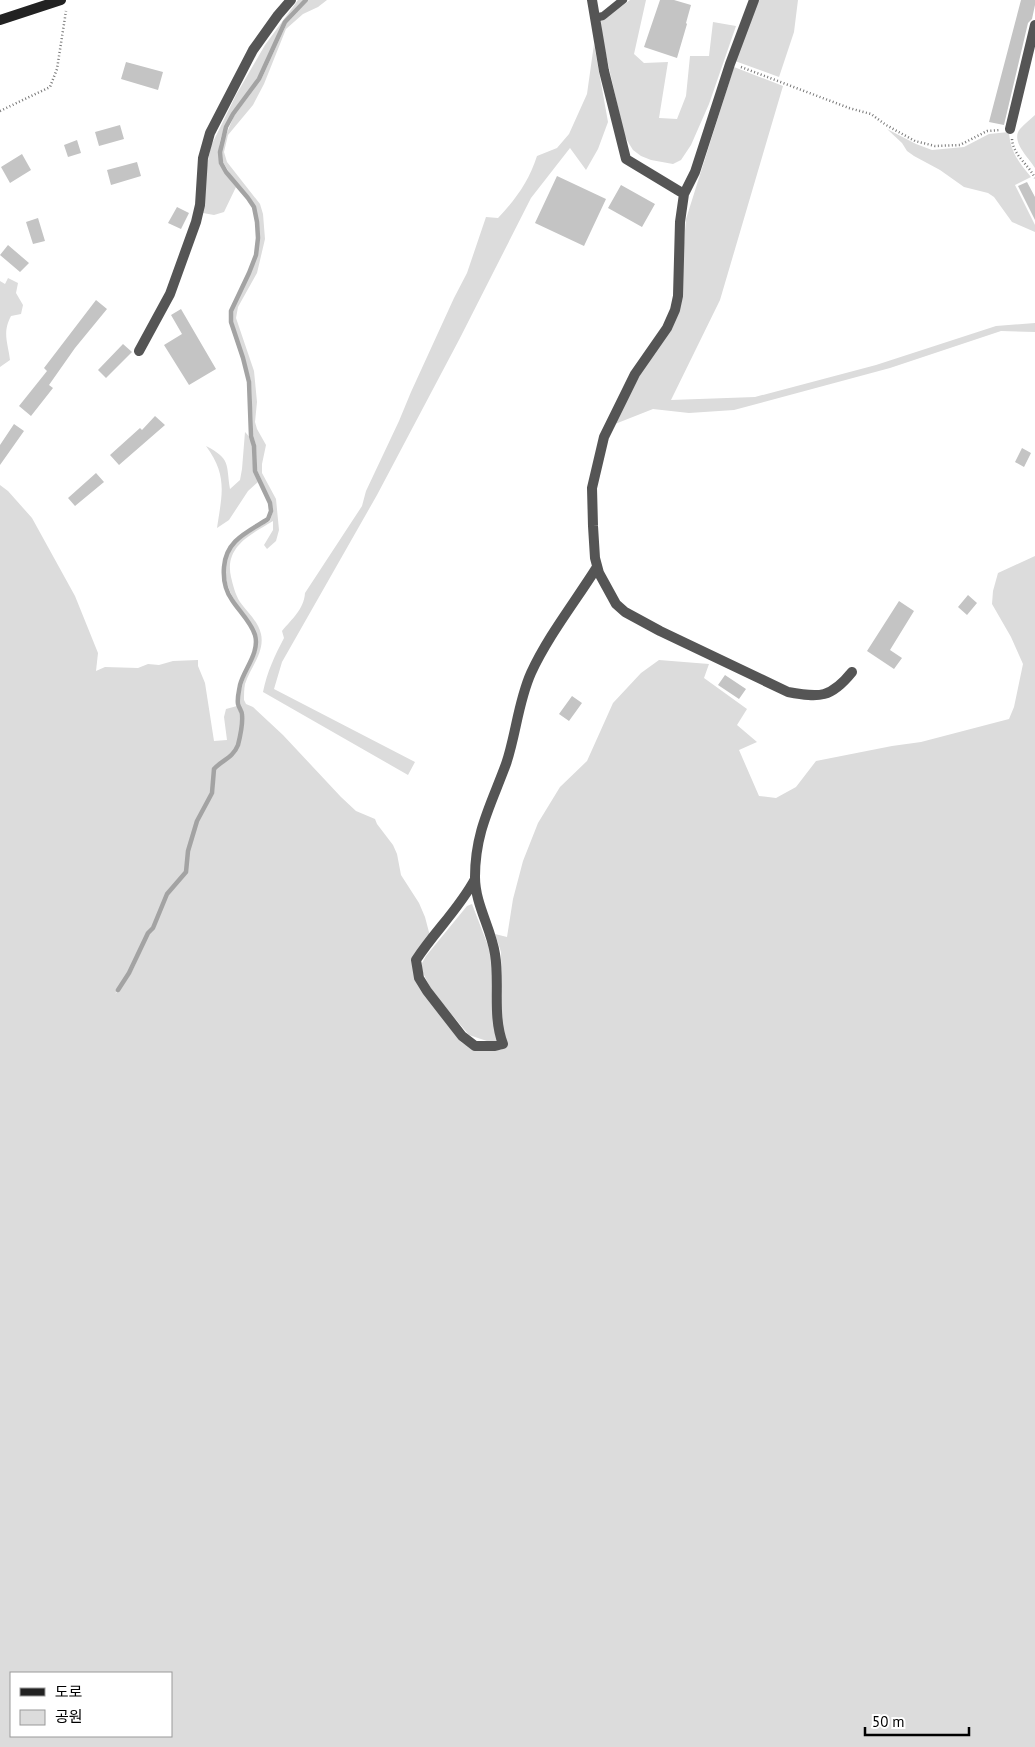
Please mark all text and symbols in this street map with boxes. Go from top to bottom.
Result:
legend [10,1672,172,1737]
text: 도로 [55,1682,83,1701]
scale bar [865,1704,969,1736]
text: 공원 [55,1707,83,1726]
text: 50 m [872,1712,905,1731]

